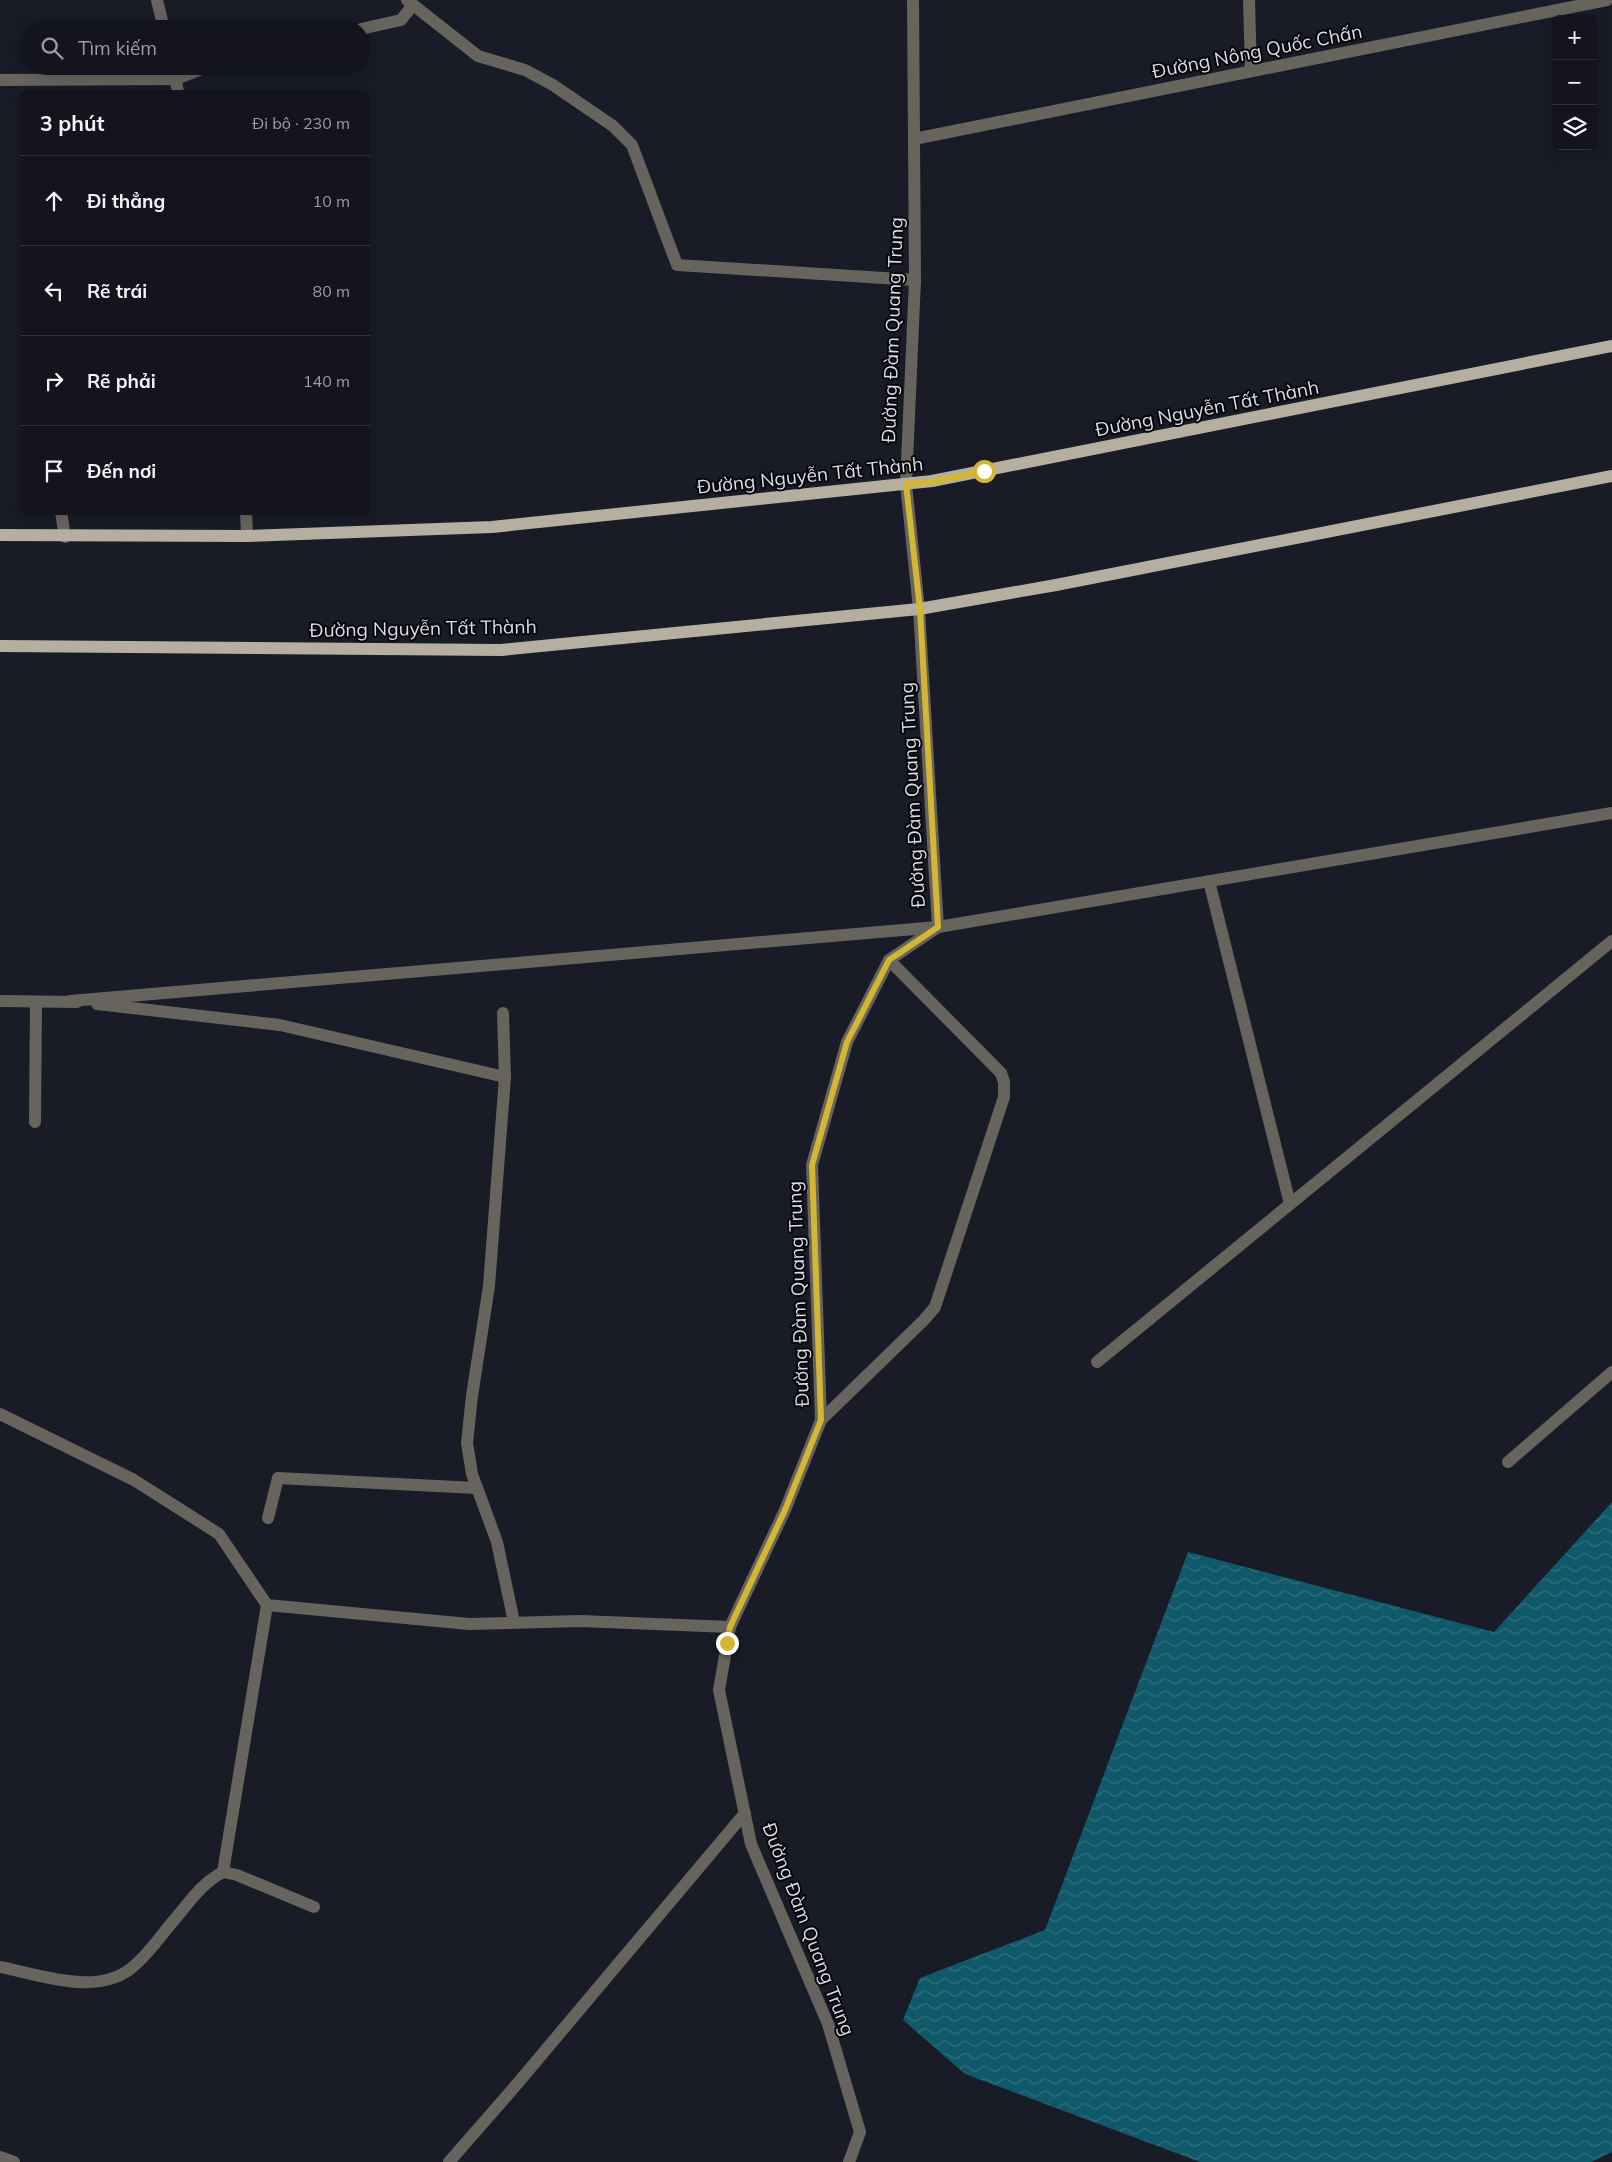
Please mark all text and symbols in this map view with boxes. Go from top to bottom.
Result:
map controls [1552,15,1597,150]
button: + [1552,15,1597,60]
street label: Đường Nông Quốc Chấn [1150,19,1364,83]
search box [20,20,370,75]
icon: search [38,34,66,62]
text: Tìm kiếm [78,36,157,60]
button: − [1552,60,1597,105]
button: layers [1552,105,1597,150]
text: 3 phút [40,110,105,136]
text: Đi bộ · 230 m [252,113,350,133]
icon: ahead [40,187,68,215]
text: Đi thẳng [87,189,165,213]
text: 10 m [313,191,350,211]
street label: Đường Đàm Quang Trung [876,217,908,443]
icon: left [40,277,68,305]
text: Rẽ trái [87,279,147,303]
text: 80 m [313,281,350,301]
icon: right [40,367,68,395]
text: Rẽ phải [87,369,156,393]
text: 140 m [303,371,350,391]
street label: Đường Nguyễn Tất Thành [1093,375,1321,441]
street label: Đường Nguyễn Tất Thành [696,451,924,499]
icon: arrive [40,457,68,485]
text: Đến nơi [87,459,156,483]
route start [973,460,996,483]
street label: Đường Nguyễn Tất Thành [309,614,537,642]
street label: Đường Đàm Quang Trung [894,682,930,908]
street label: Đường Đàm Quang Trung [782,1181,814,1407]
route end [716,1632,739,1655]
street label: Đường Đàm Quang Trung [757,1819,861,2039]

